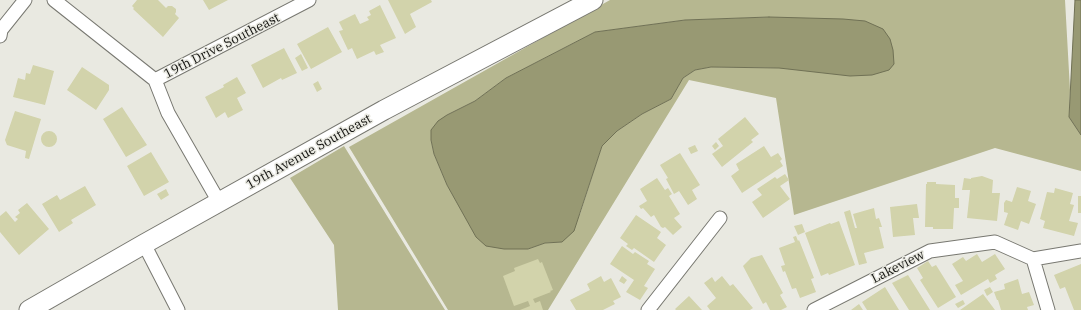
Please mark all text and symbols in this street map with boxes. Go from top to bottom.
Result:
street label: 19th Drive Southeast [161,10,283,82]
street label: 19th Avenue Southeast [244,111,374,193]
street label: Lakeview [869,247,927,287]

